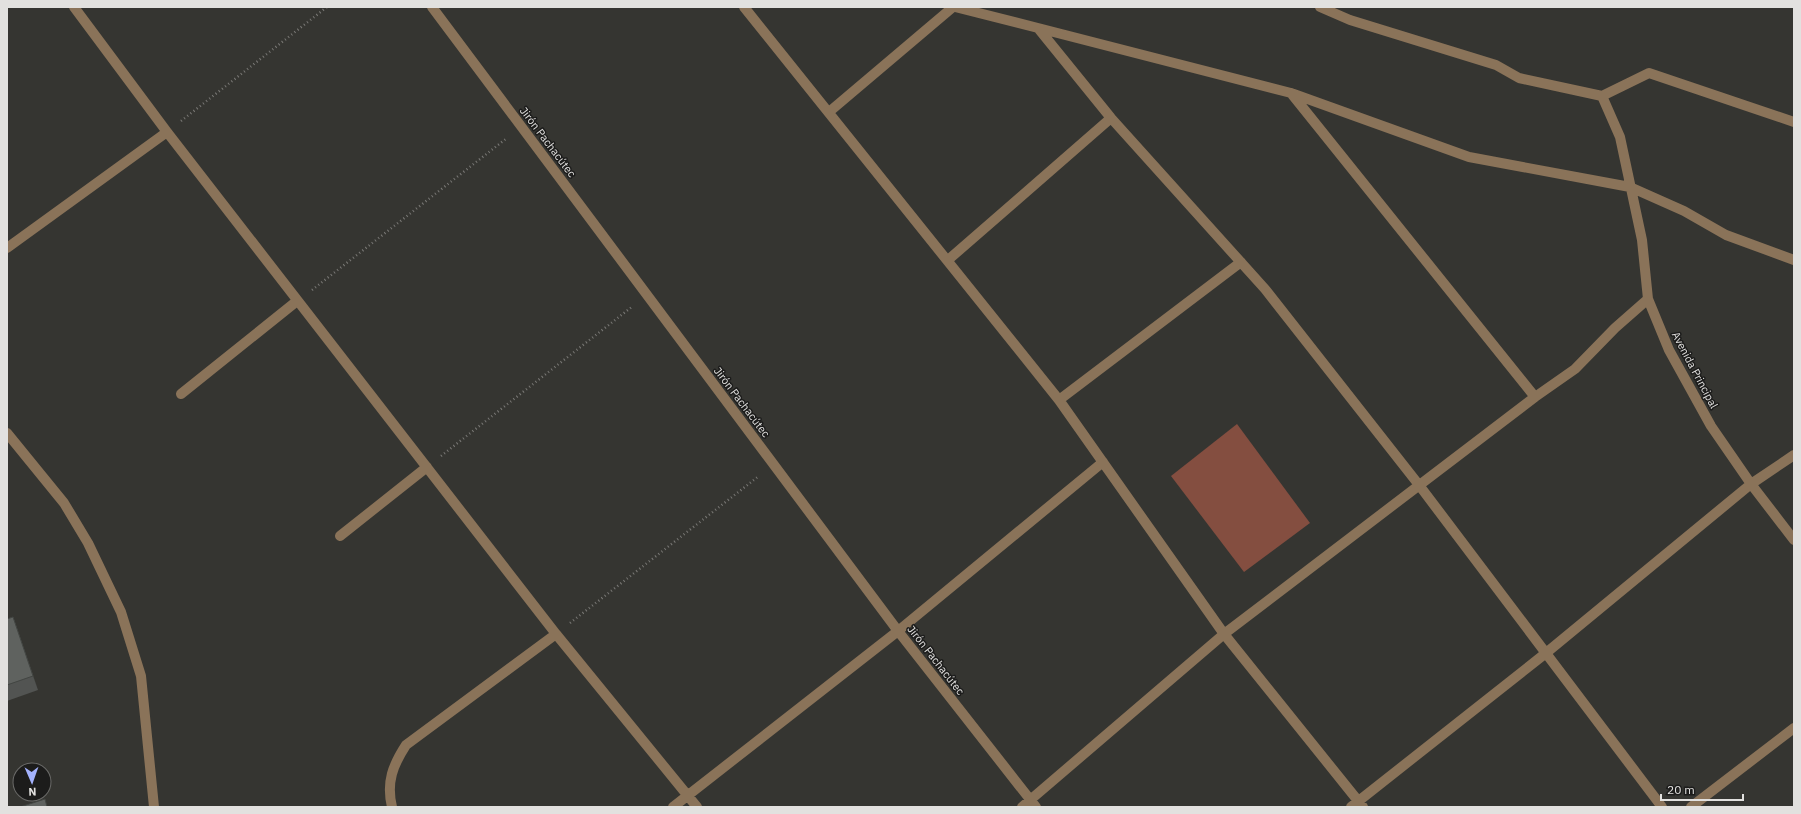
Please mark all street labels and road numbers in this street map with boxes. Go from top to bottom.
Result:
street label: Jirón Pachacútec [517,104,579,180]
street label: Avenida Principal [1669,329,1721,411]
street label: Jirón Pachacútec [711,364,773,440]
street label: Jirón Pachacútec [904,622,968,698]

